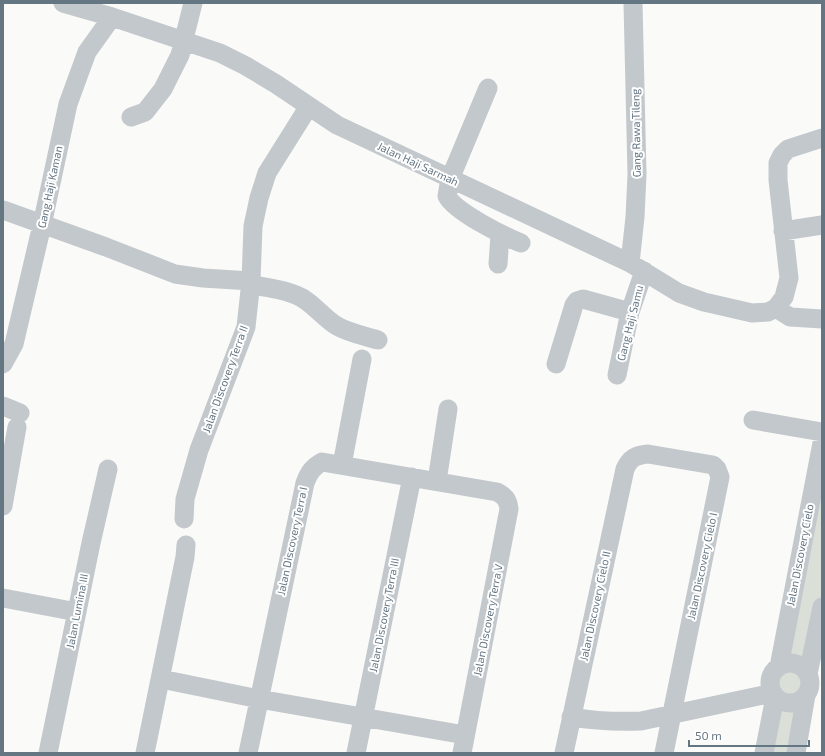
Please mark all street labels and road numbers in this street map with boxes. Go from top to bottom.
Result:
street label: Gang Rawa Tileng [628,88,643,178]
street label: Jalan Haji Sarmah [375,139,461,189]
street label: Gang Haji Kaman [34,145,66,229]
street label: Gang Haji Samu [614,284,646,362]
street label: Jalan Discovery Terra II [199,323,250,434]
street label: Jalan Discovery Terra I [274,486,309,596]
street label: Jalan Discovery Cielo [783,503,816,607]
street label: Jalan Discovery Cielo I [684,511,719,621]
street label: Jalan Discovery Cielo II [577,550,612,662]
street label: Jalan Discovery Terra III [366,557,401,673]
street label: Jalan Discovery Terra V [470,563,505,677]
street label: Jalan Lumina III [63,572,90,649]

